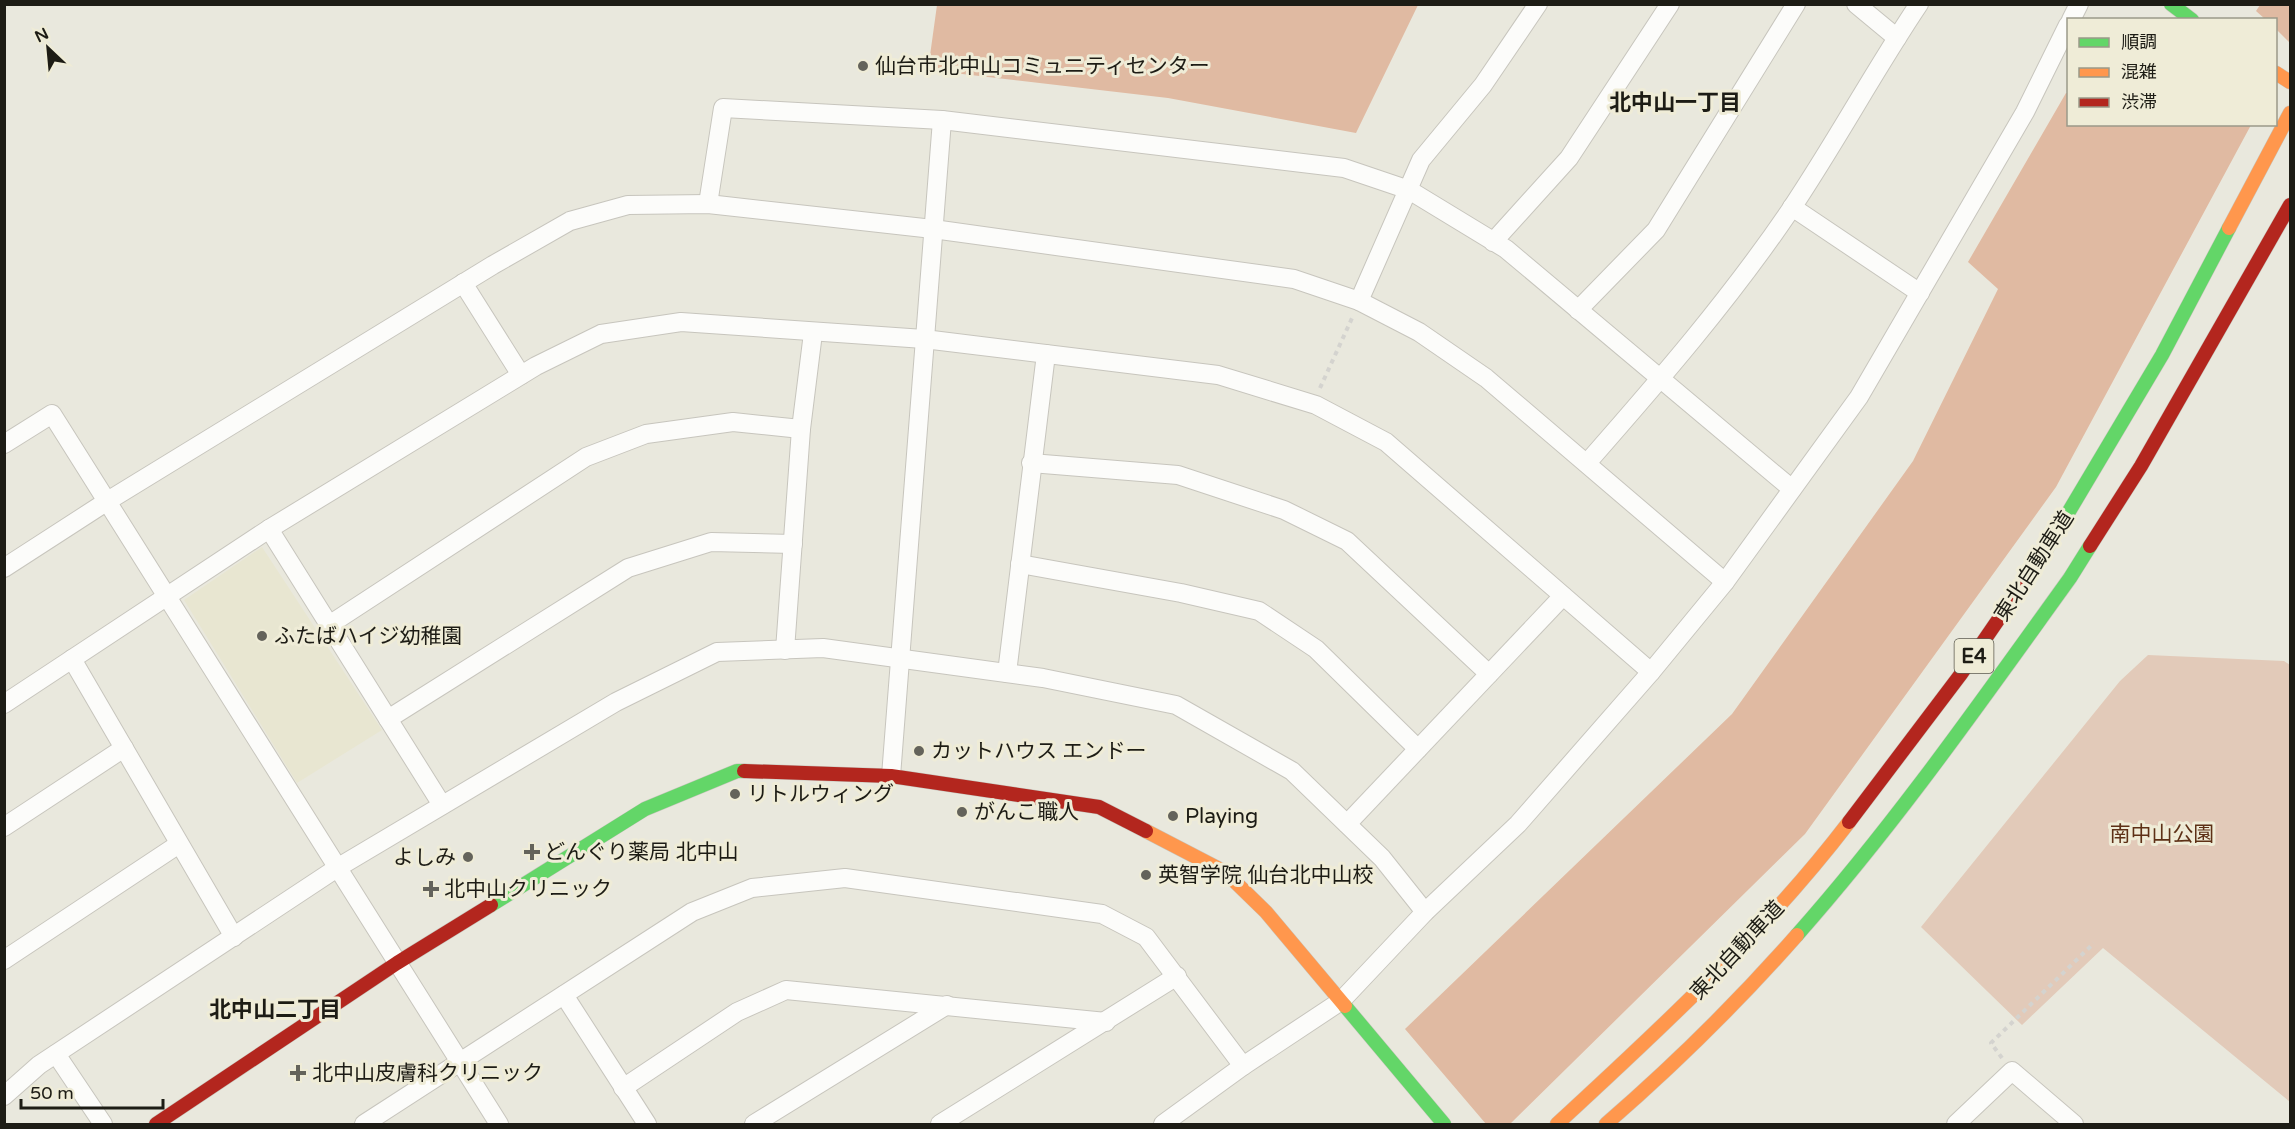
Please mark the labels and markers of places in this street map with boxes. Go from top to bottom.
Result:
place label: 仙台市北中山コミュニティセンター [875,54,1210,79]
marker: 仙台市北中山コミュニティセンター [856,59,870,73]
place label: ふたばハイジ幼稚園 [274,624,463,649]
marker: ふたばハイジ幼稚園 [255,629,269,643]
place label: カットハウス エンドー [931,739,1146,764]
marker: カットハウス エンドー [912,744,926,758]
place label: リトルウィング [747,782,894,807]
marker: リトルウィング [728,787,742,801]
place label: がんこ職人 [974,800,1079,825]
place label: Playing [1185,804,1258,829]
marker: がんこ職人 [955,805,969,819]
marker: Playing [1166,809,1180,823]
place label: どんぐり薬局 北中山 [544,840,738,865]
place label: よしみ [393,845,456,870]
marker: どんぐり薬局 北中山 [525,845,539,859]
marker: よしみ [461,850,475,864]
place label: 英智学院 仙台北中山校 [1158,863,1373,888]
marker: 英智学院 仙台北中山校 [1139,868,1153,882]
place label: 北中山クリニック [444,877,612,902]
marker: 北中山クリニック [422,880,440,898]
place label: 北中山皮膚科クリニック [312,1061,543,1086]
marker: 北中山皮膚科クリニック [289,1064,307,1082]

